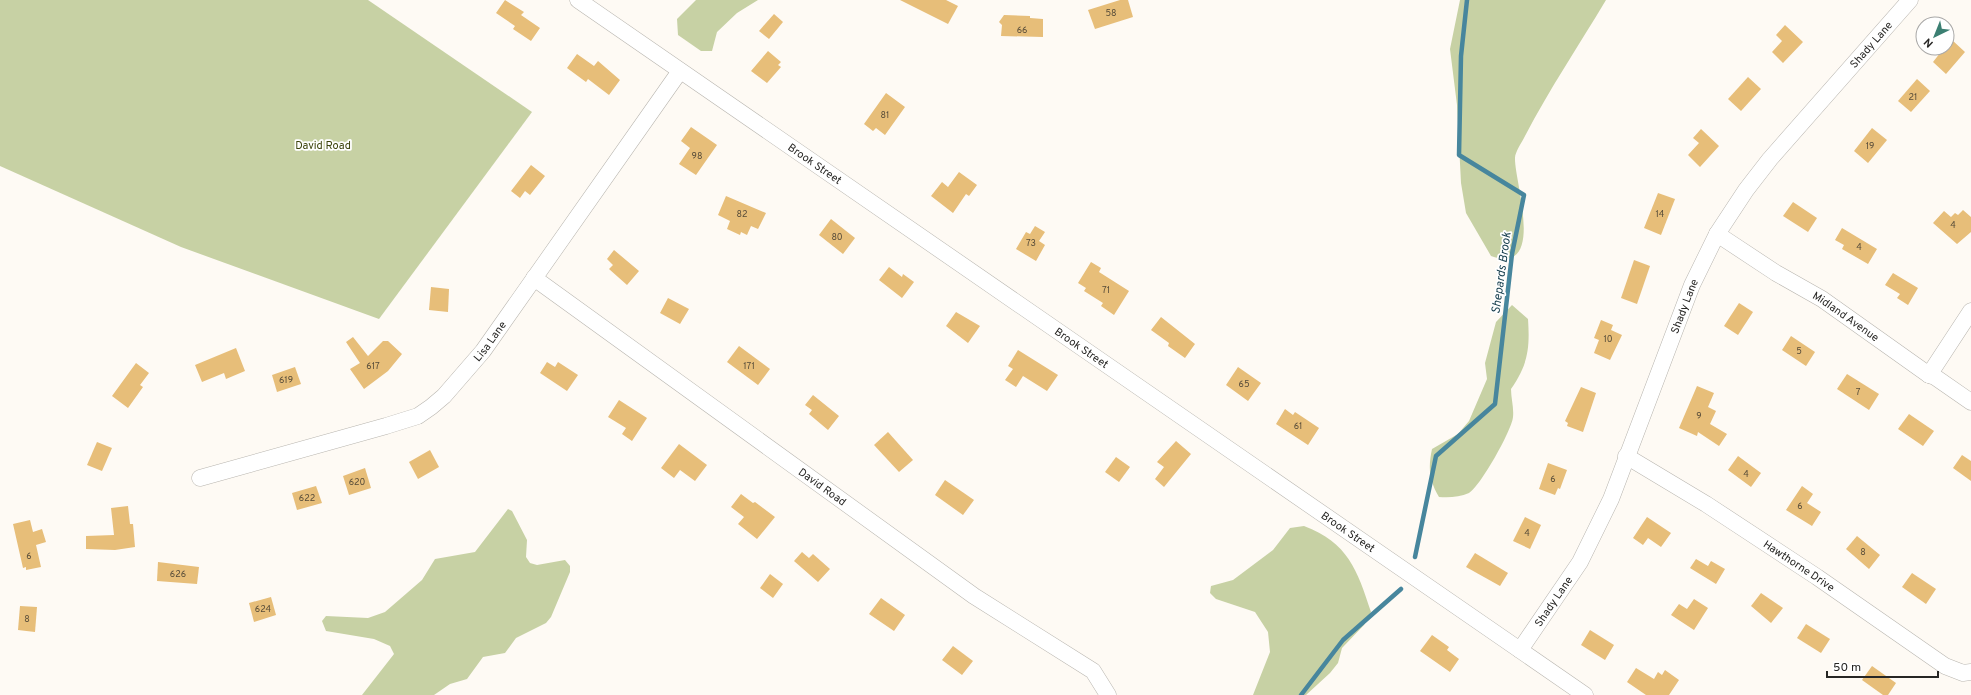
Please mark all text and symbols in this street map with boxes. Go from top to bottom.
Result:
house number: 58 [1105,8,1117,19]
north arrow [1915,16,1955,56]
street label: Shady Lane [1847,19,1896,71]
house number: 66 [1017,25,1027,36]
text: N [1921,35,1937,50]
house number: 21 [1909,92,1917,103]
house number: 81 [881,110,889,121]
park label: David Road [295,139,351,153]
street label: Brook Street [785,141,844,188]
house number: 19 [1866,141,1874,152]
house number: 98 [692,151,702,162]
house number: 82 [737,209,747,220]
house number: 14 [1656,209,1665,220]
house number: 4 [1950,220,1956,231]
water label: Shepards Brook [1488,230,1516,315]
house number: 80 [831,232,843,243]
house number: 73 [1026,238,1036,249]
house number: 4 [1856,242,1862,253]
street label: Shady Lane [1668,277,1702,336]
house number: 71 [1102,285,1110,296]
street label: Midland Avenue [1810,289,1881,345]
street label: Lisa Lane [471,319,510,365]
street label: Brook Street [1051,325,1111,372]
house number: 10 [1603,334,1613,345]
house number: 5 [1796,346,1802,357]
house number: 617 [366,361,380,372]
house number: 171 [743,361,755,372]
house number: 619 [279,375,293,386]
house number: 65 [1239,379,1249,390]
house number: 7 [1856,387,1861,398]
house number: 9 [1696,411,1702,422]
house number: 61 [1294,421,1302,432]
street label: David Road [795,465,849,509]
house number: 4 [1743,469,1749,480]
house number: 6 [1550,474,1556,485]
house number: 620 [349,477,366,488]
house number: 622 [299,493,315,504]
house number: 6 [1797,501,1803,512]
street label: Brook Street [1318,509,1377,556]
house number: 4 [1524,528,1530,539]
street label: Hawthorne Drive [1760,538,1837,595]
house number: 8 [1860,547,1866,558]
house number: 6 [26,551,32,562]
house number: 626 [170,569,186,580]
street label: Shady Lane [1532,574,1576,630]
house number: 624 [255,604,272,615]
house number: 8 [24,614,30,625]
scale bar [1827,653,1938,679]
text: 50 m [1833,660,1861,676]

